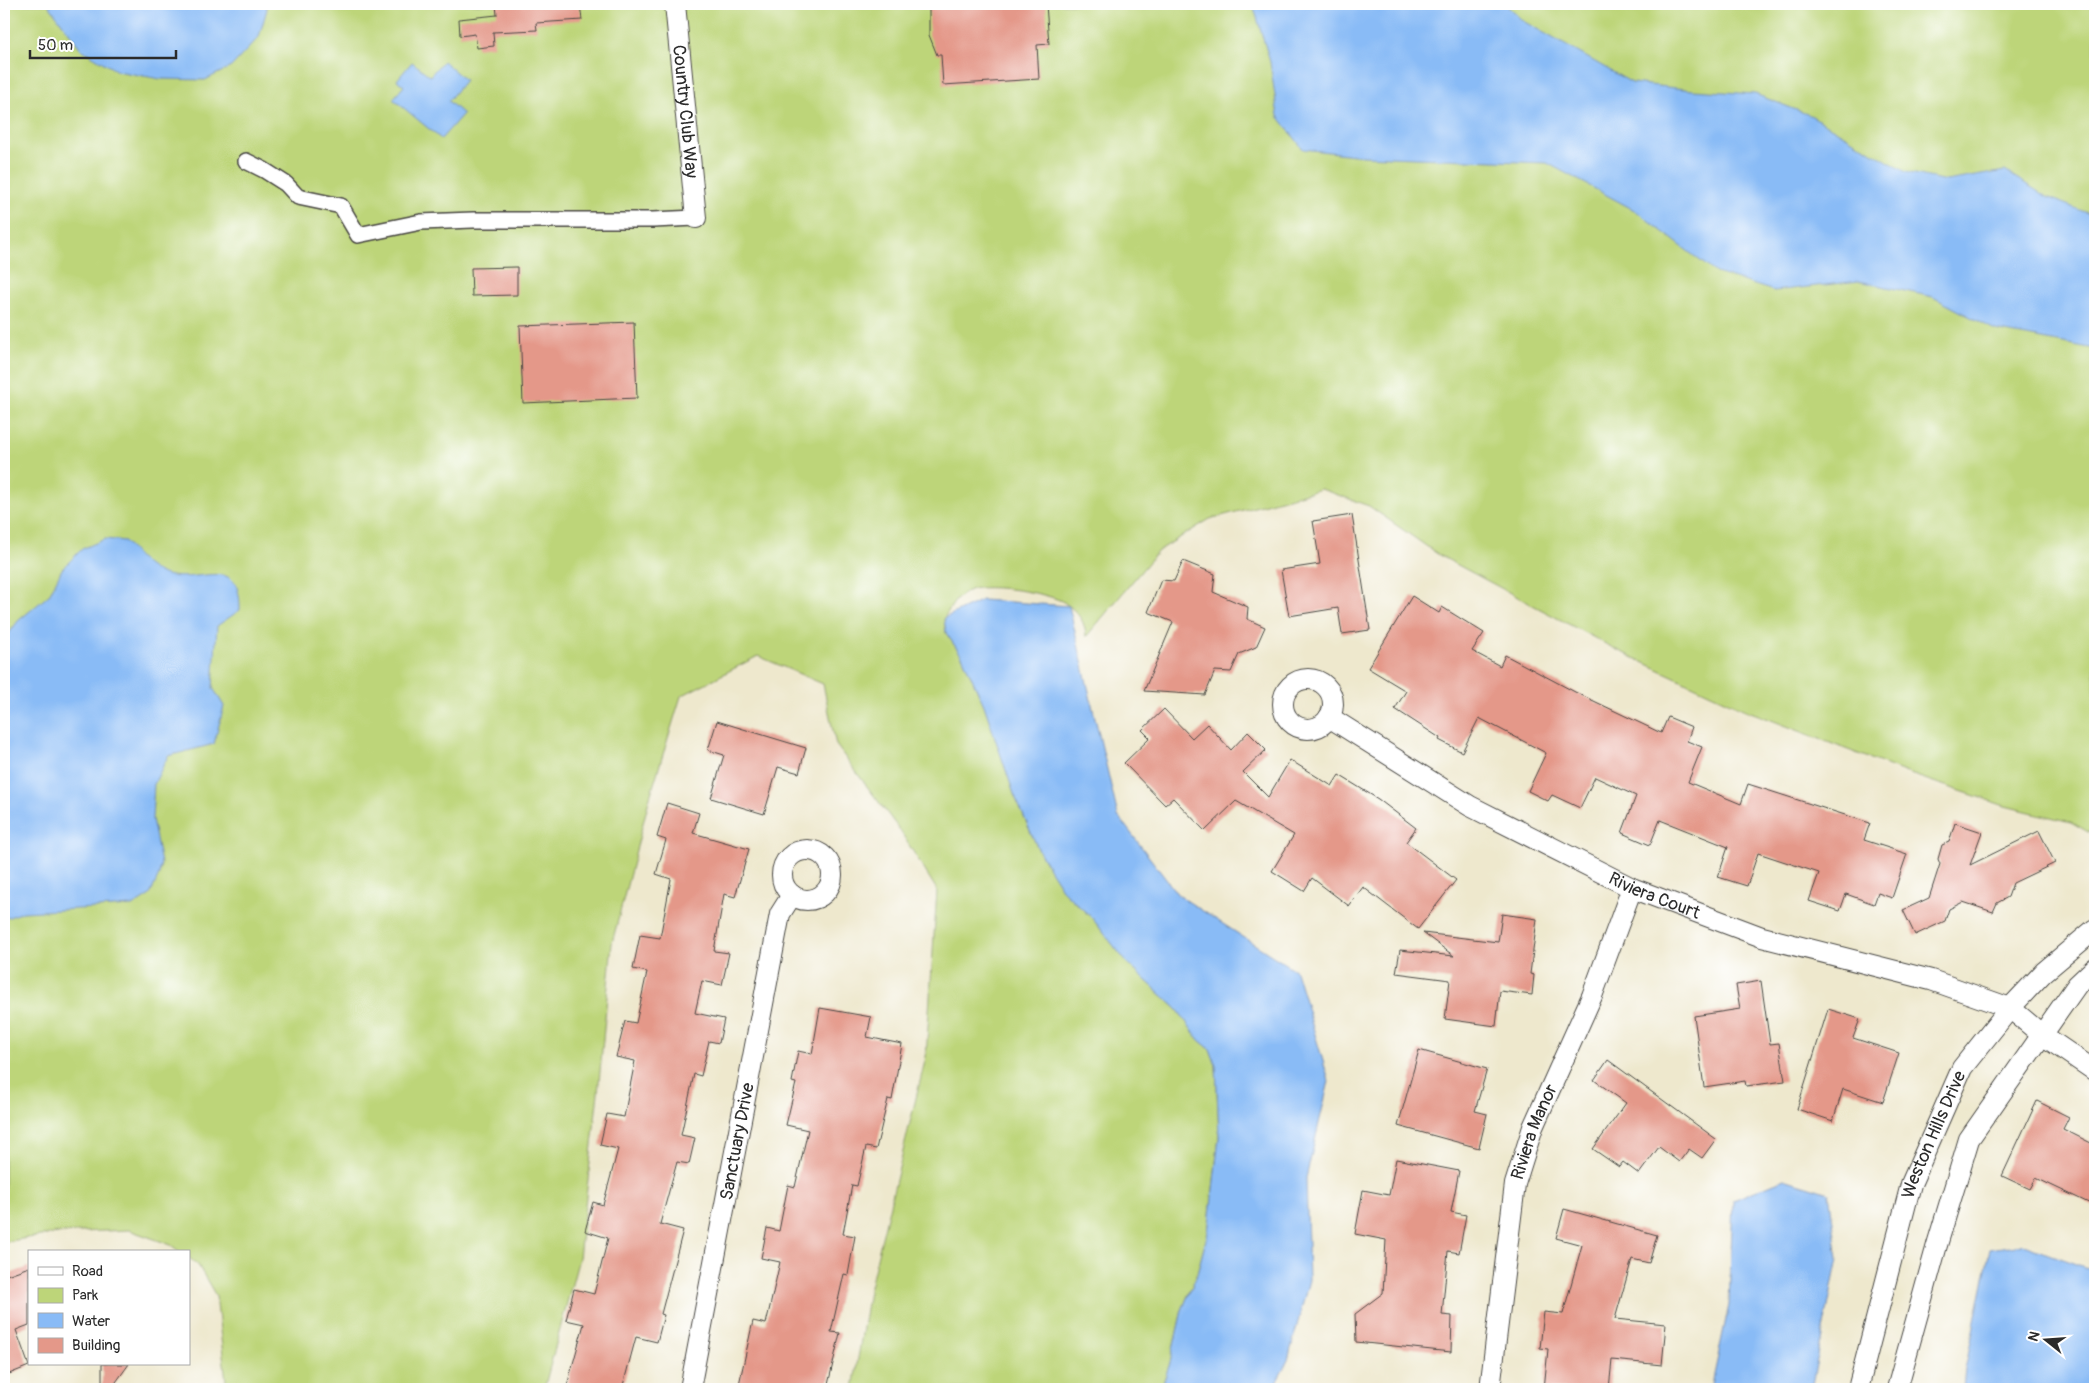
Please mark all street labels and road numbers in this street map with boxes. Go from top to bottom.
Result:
street label: Country Club Way [668,44,704,180]
street label: Riviera Court [1605,867,1704,924]
street label: Weston Hills Drive [1896,1067,1971,1201]
street label: Riviera Manor [1506,1080,1563,1183]
street label: Sanctuary Drive [715,1081,759,1202]

